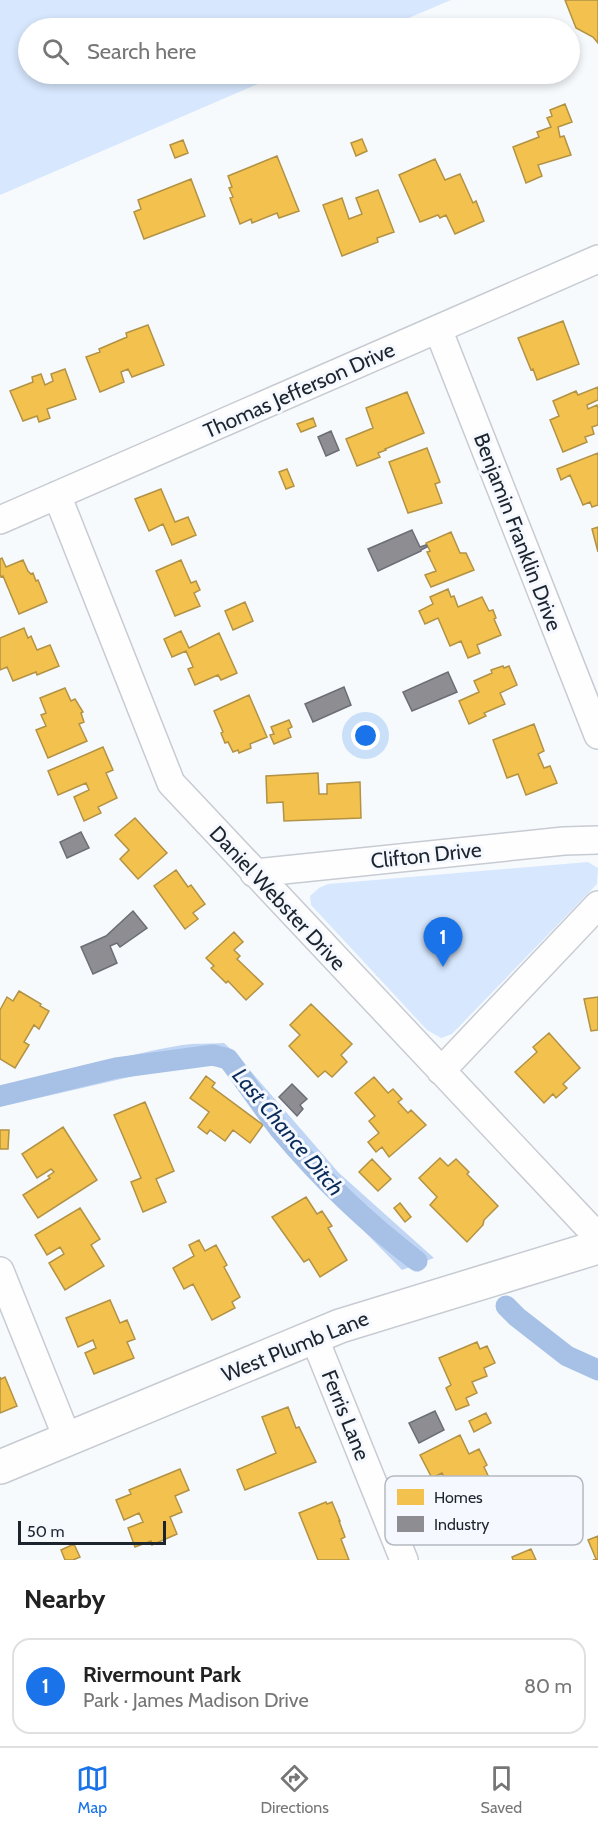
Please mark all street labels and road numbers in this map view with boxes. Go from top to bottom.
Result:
street label: Thomas Jefferson Drive [200,336,399,443]
street label: Benjamin Franklin Drive [468,430,567,635]
street label: Daniel Webster Drive [205,821,351,976]
street label: Clifton Drive [369,837,483,873]
street label: West Plumb Lane [218,1305,372,1387]
street label: Ferris Lane [317,1366,375,1464]

